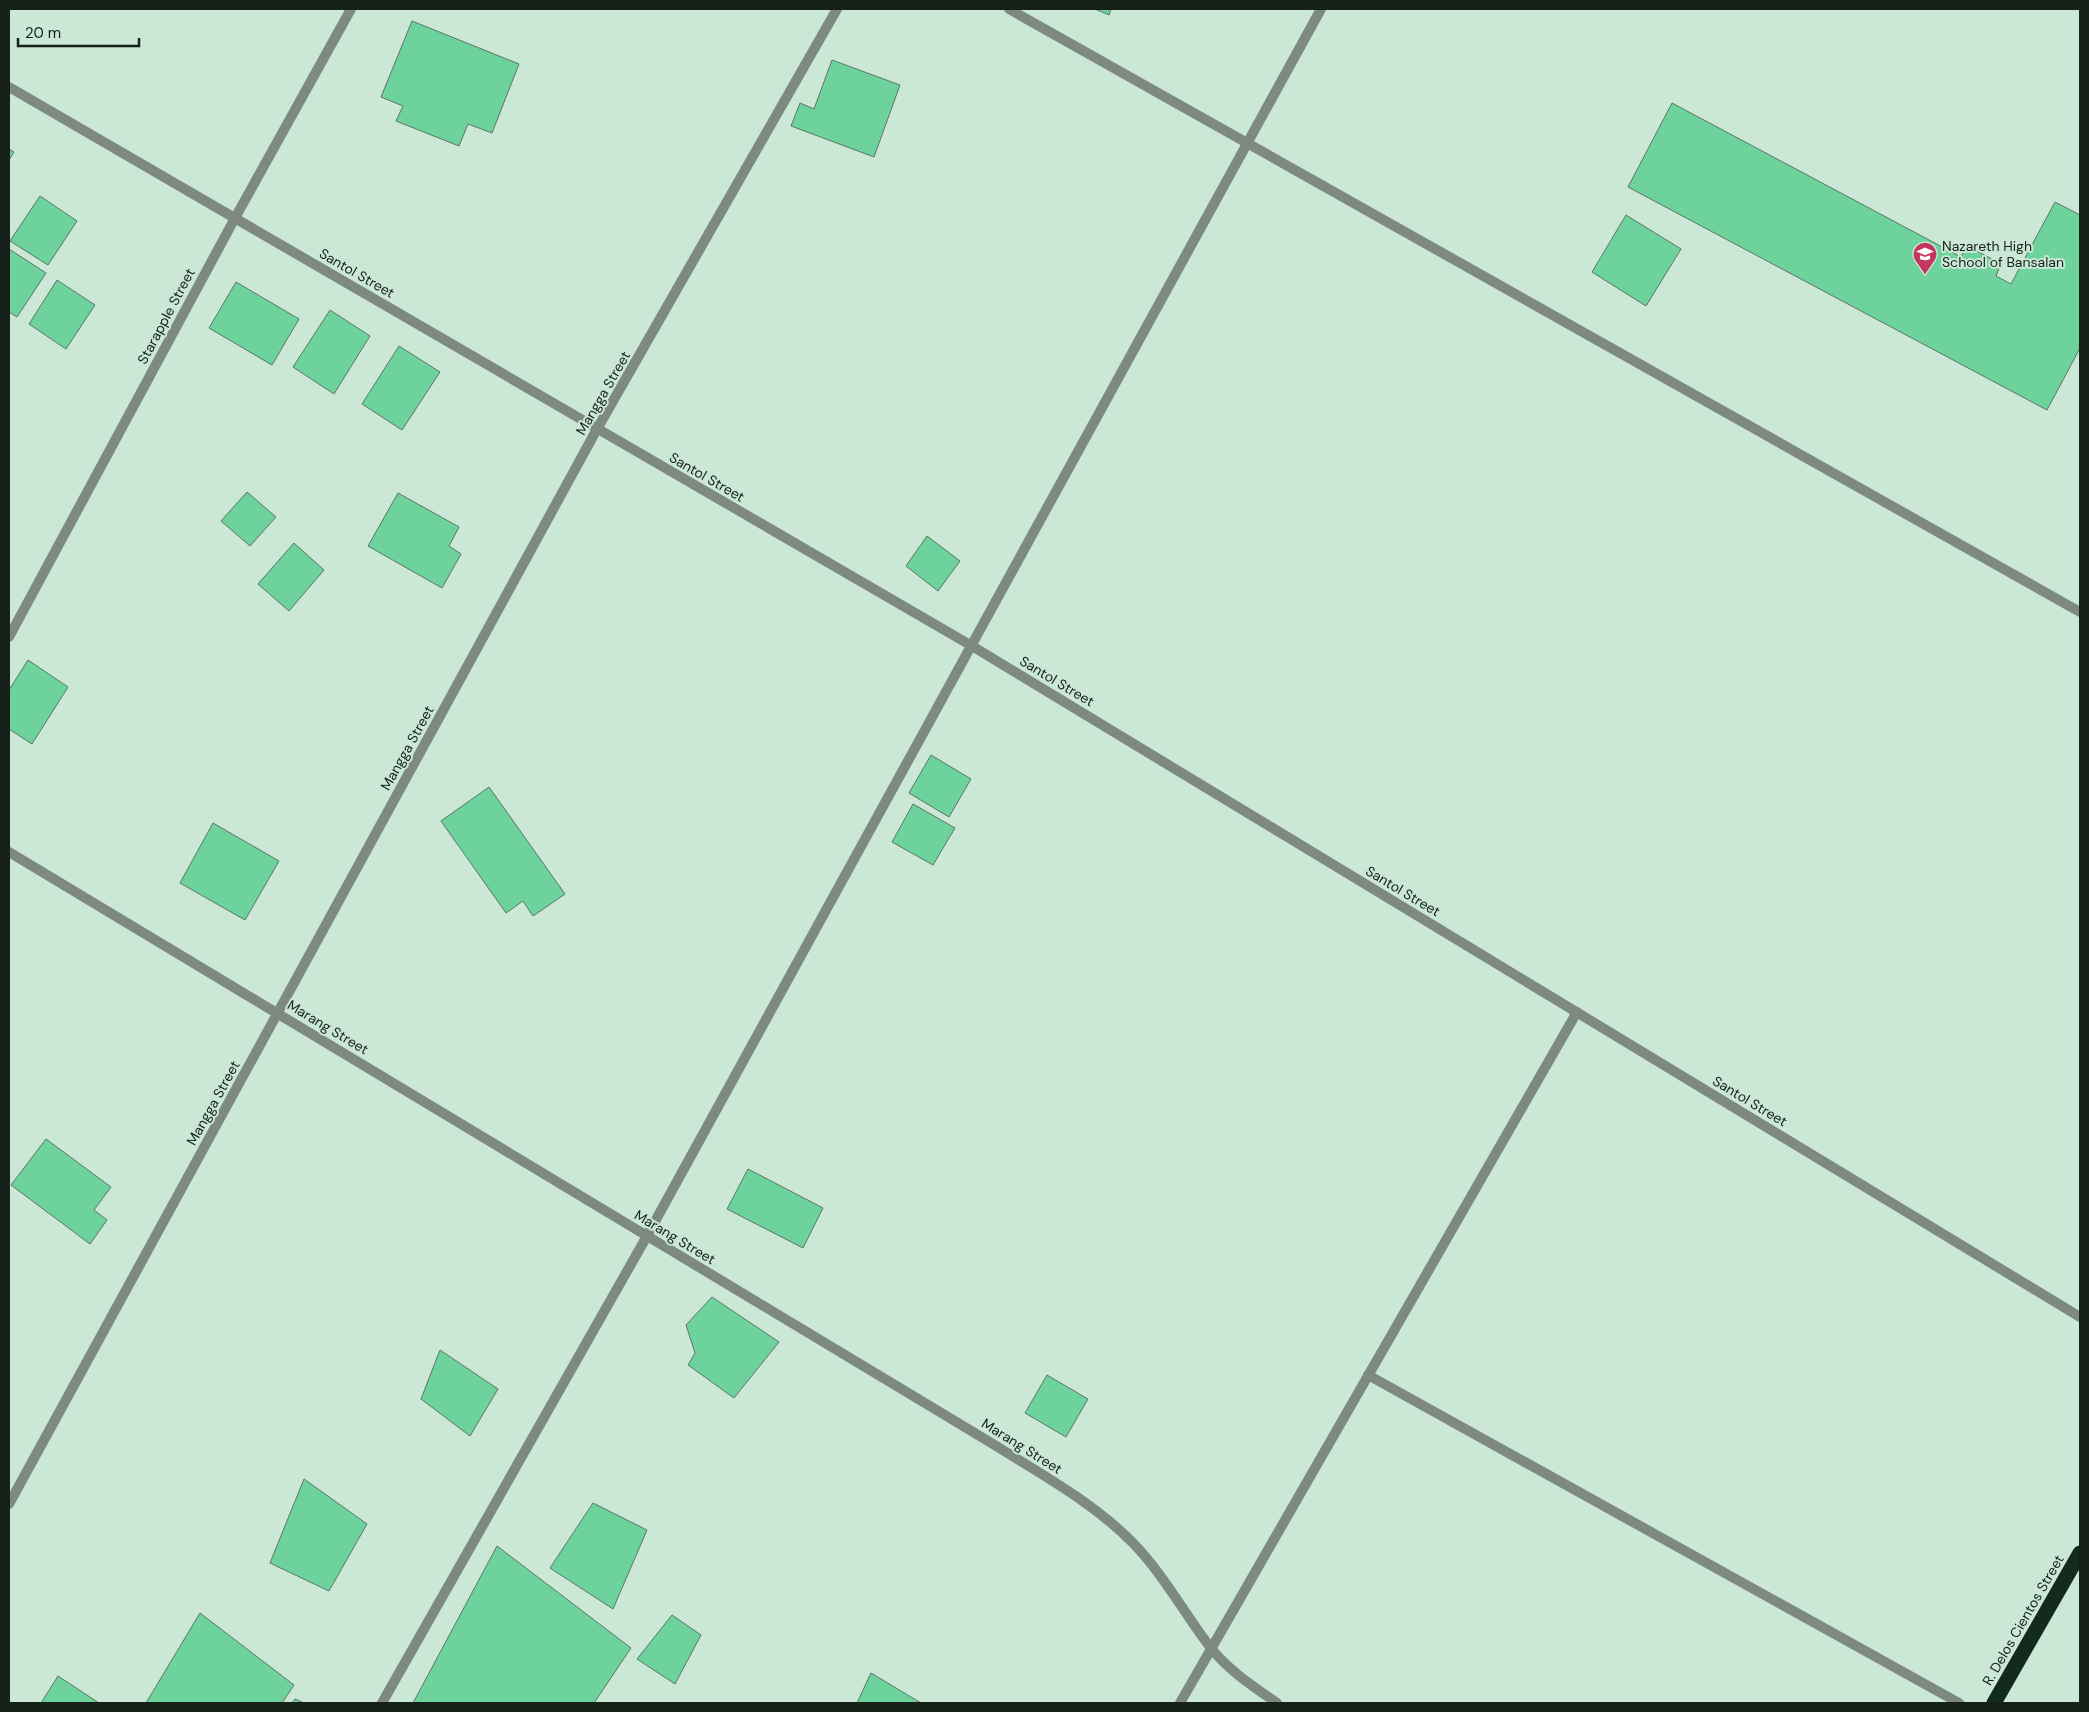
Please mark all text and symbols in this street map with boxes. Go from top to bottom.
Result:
scale bar [18,15,139,47]
text: 20 m [25,23,61,43]
place label: Nazareth High School of Bansalan [1942,237,2064,271]
school or university icon: Nazareth High School of Bansalan [1912,241,1938,275]
street label: Santol Street [316,244,398,302]
street label: Starapple Street [133,265,199,367]
street label: Mangga Street [572,348,634,438]
street label: Santol Street [666,448,748,506]
street label: Santol Street [1016,652,1098,710]
street label: Mangga Street [376,702,438,794]
street label: Santol Street [1362,862,1444,920]
street label: Marang Street [284,996,372,1058]
street label: Mangga Street [182,1057,244,1149]
street label: Santol Street [1709,1072,1791,1130]
street label: Marang Street [631,1206,719,1268]
street label: Marang Street [978,1414,1066,1478]
street label: R. Delos Cientos Street [1978,1551,2068,1689]

